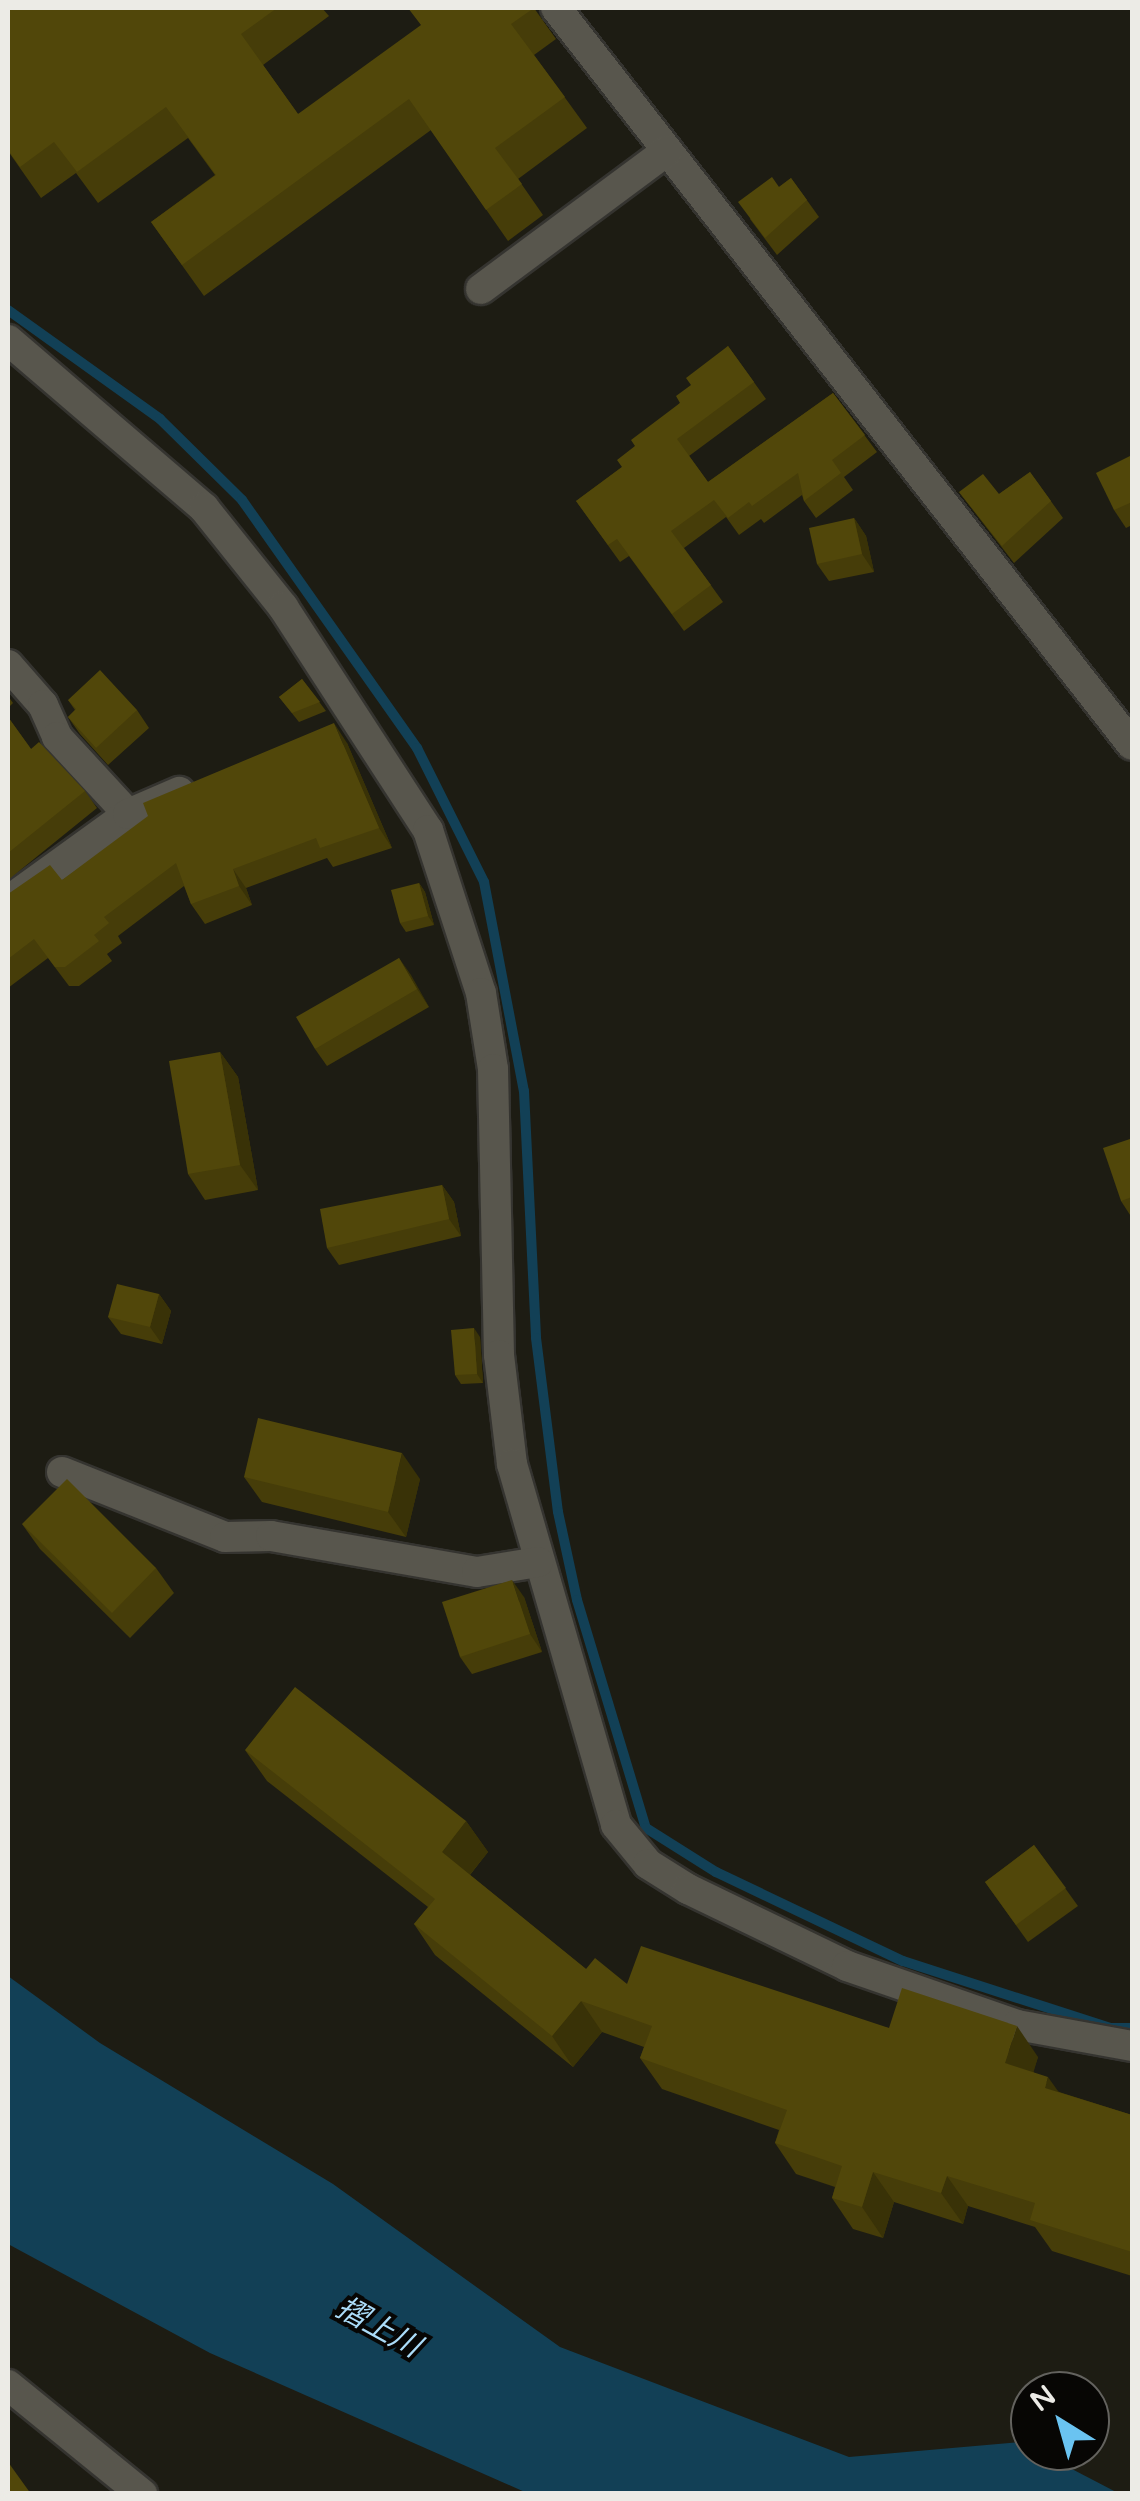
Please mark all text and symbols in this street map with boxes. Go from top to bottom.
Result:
water label: 摺上川 [330,2290,426,2366]
north arrow [1010,2371,1110,2471]
text: N [1024,2378,1062,2419]

